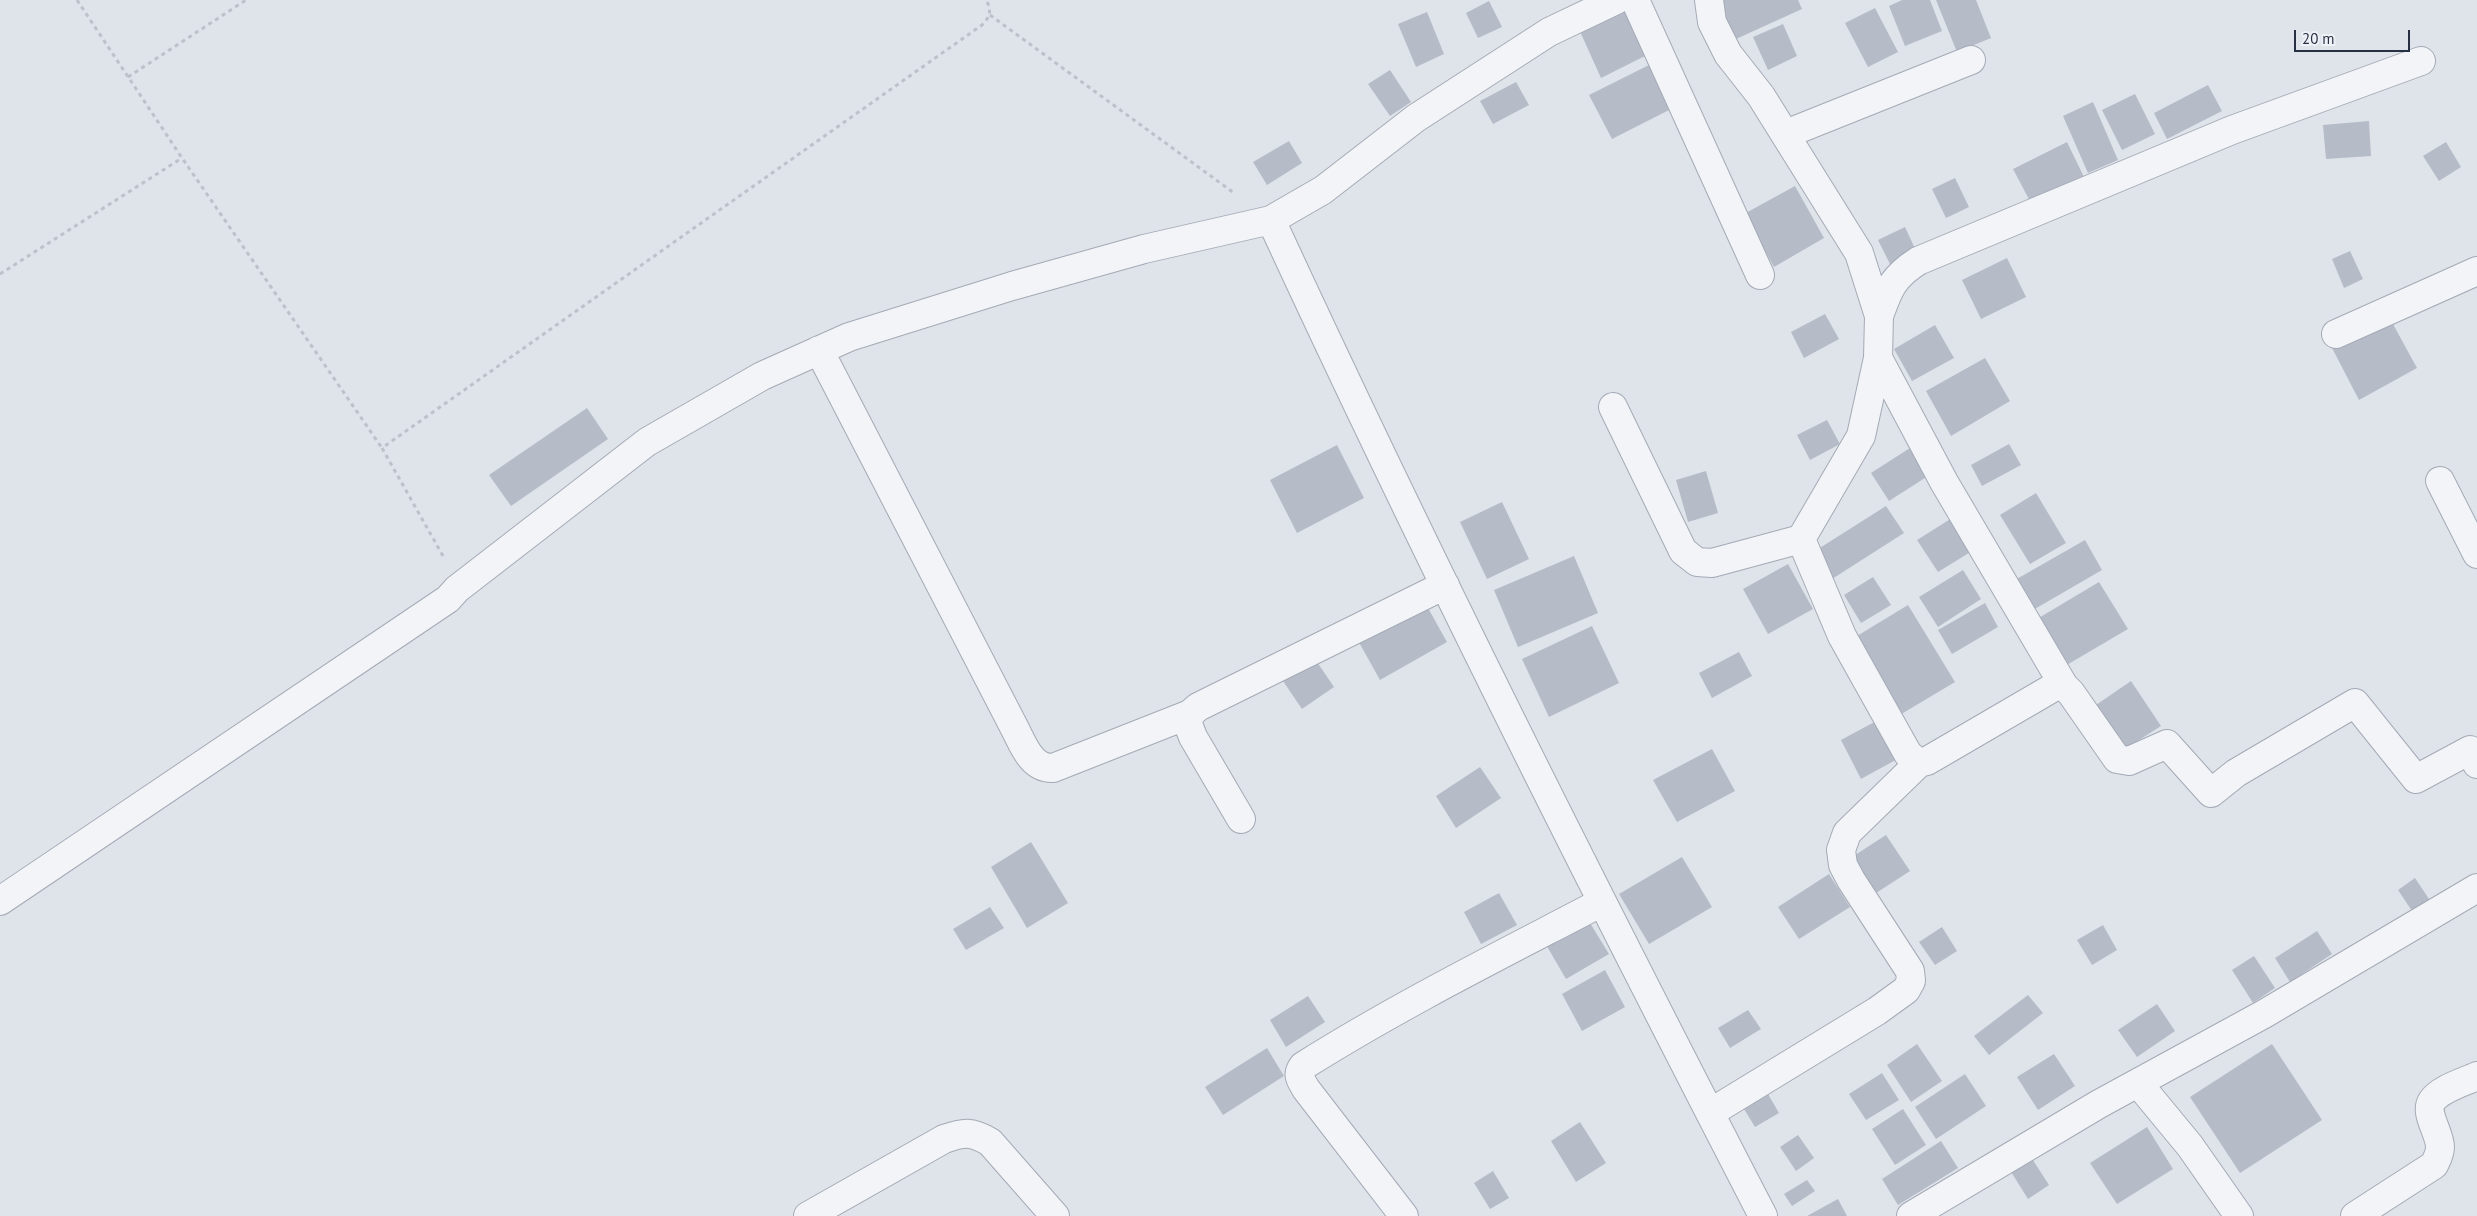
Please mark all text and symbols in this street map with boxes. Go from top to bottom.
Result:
scale bar [2297,20,2413,52]
text: 20 m [2302,29,2335,48]

